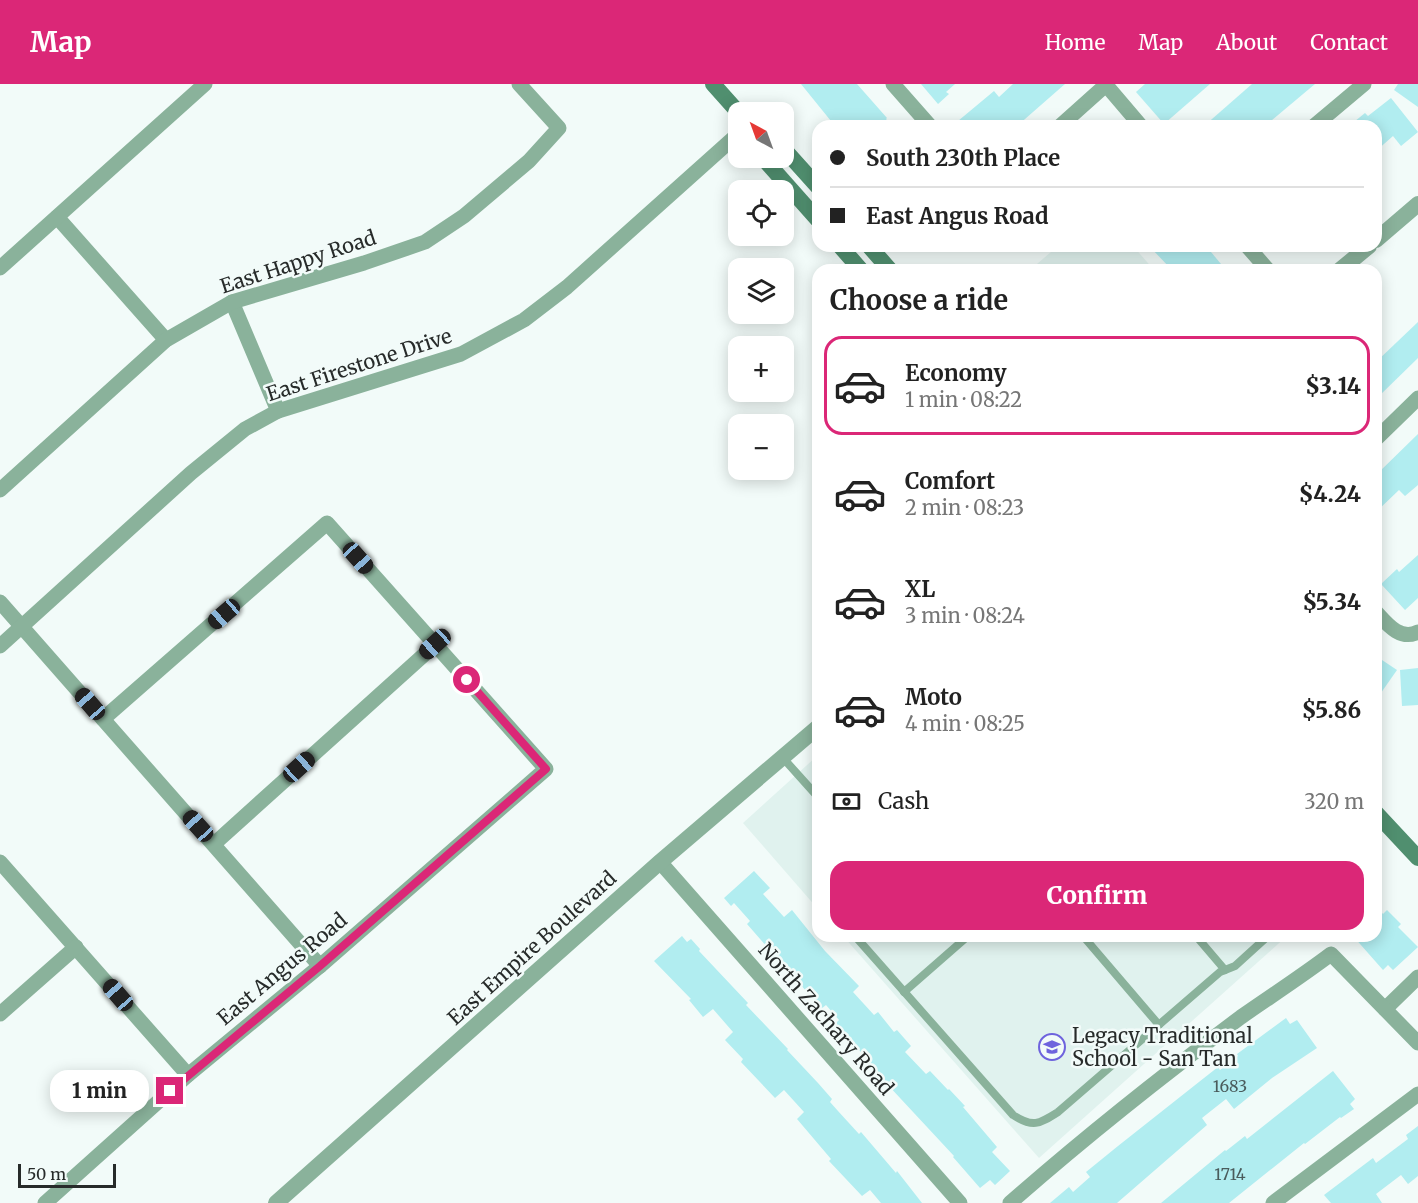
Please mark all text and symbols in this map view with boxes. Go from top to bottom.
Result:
text: Map [30,24,92,60]
text: Home [1045,29,1105,56]
text: Map [1138,29,1183,56]
text: About [1216,29,1277,56]
text: Contact [1310,29,1388,56]
north arrow [728,102,794,168]
map controls [728,102,794,480]
text: South 230th Place [866,144,1060,172]
button: locate [728,180,794,246]
text: East Angus Road [866,202,1049,230]
street label: East Happy Road [217,225,379,299]
button: layers [728,258,794,324]
text: Choose a ride [830,283,1008,317]
street label: East Firestone Drive [263,323,455,406]
button: + [728,336,794,402]
icon: car [833,359,887,413]
text: Economy [905,359,1006,387]
text: $3.14 [1305,372,1361,400]
text: 1 min · 08:22 [905,387,1022,412]
button: − [728,414,794,480]
icon: car [833,467,887,521]
text: Comfort [905,467,995,495]
text: $4.24 [1299,480,1361,508]
text: 2 min · 08:23 [905,495,1024,520]
car [339,539,377,577]
icon: car [833,575,887,629]
text: XL [905,575,935,603]
text: $5.34 [1302,588,1361,616]
car [205,595,243,633]
text: 3 min · 08:24 [905,603,1025,628]
car [416,625,454,663]
route start [453,666,480,693]
icon: car [833,683,887,737]
text: Moto [905,683,962,711]
car [71,685,109,723]
text: $5.86 [1302,696,1361,724]
text: 4 min · 08:25 [905,711,1025,736]
car [280,748,318,786]
icon: cash [830,785,863,818]
text: Cash [878,787,929,815]
text: 320 m [1304,789,1364,814]
car [179,807,217,845]
button: Confirm [830,861,1364,930]
street label: East Empire Boulevard [442,865,621,1030]
street label: East Angus Road [212,907,352,1030]
street label: North Zachary Road [753,937,899,1100]
car [99,976,137,1014]
place label: Legacy Traditional School - San Tan [1072,1023,1253,1071]
school or university icon: Legacy Traditional School - San Tan [1037,1032,1067,1062]
callout: 1 min [50,1070,149,1112]
house number: 1683 [1213,1076,1247,1096]
route end [156,1077,183,1104]
text: 1 min [72,1078,127,1103]
scale bar [18,1161,116,1188]
text: 50 m [27,1164,66,1184]
house number: 1714 [1214,1164,1246,1184]

